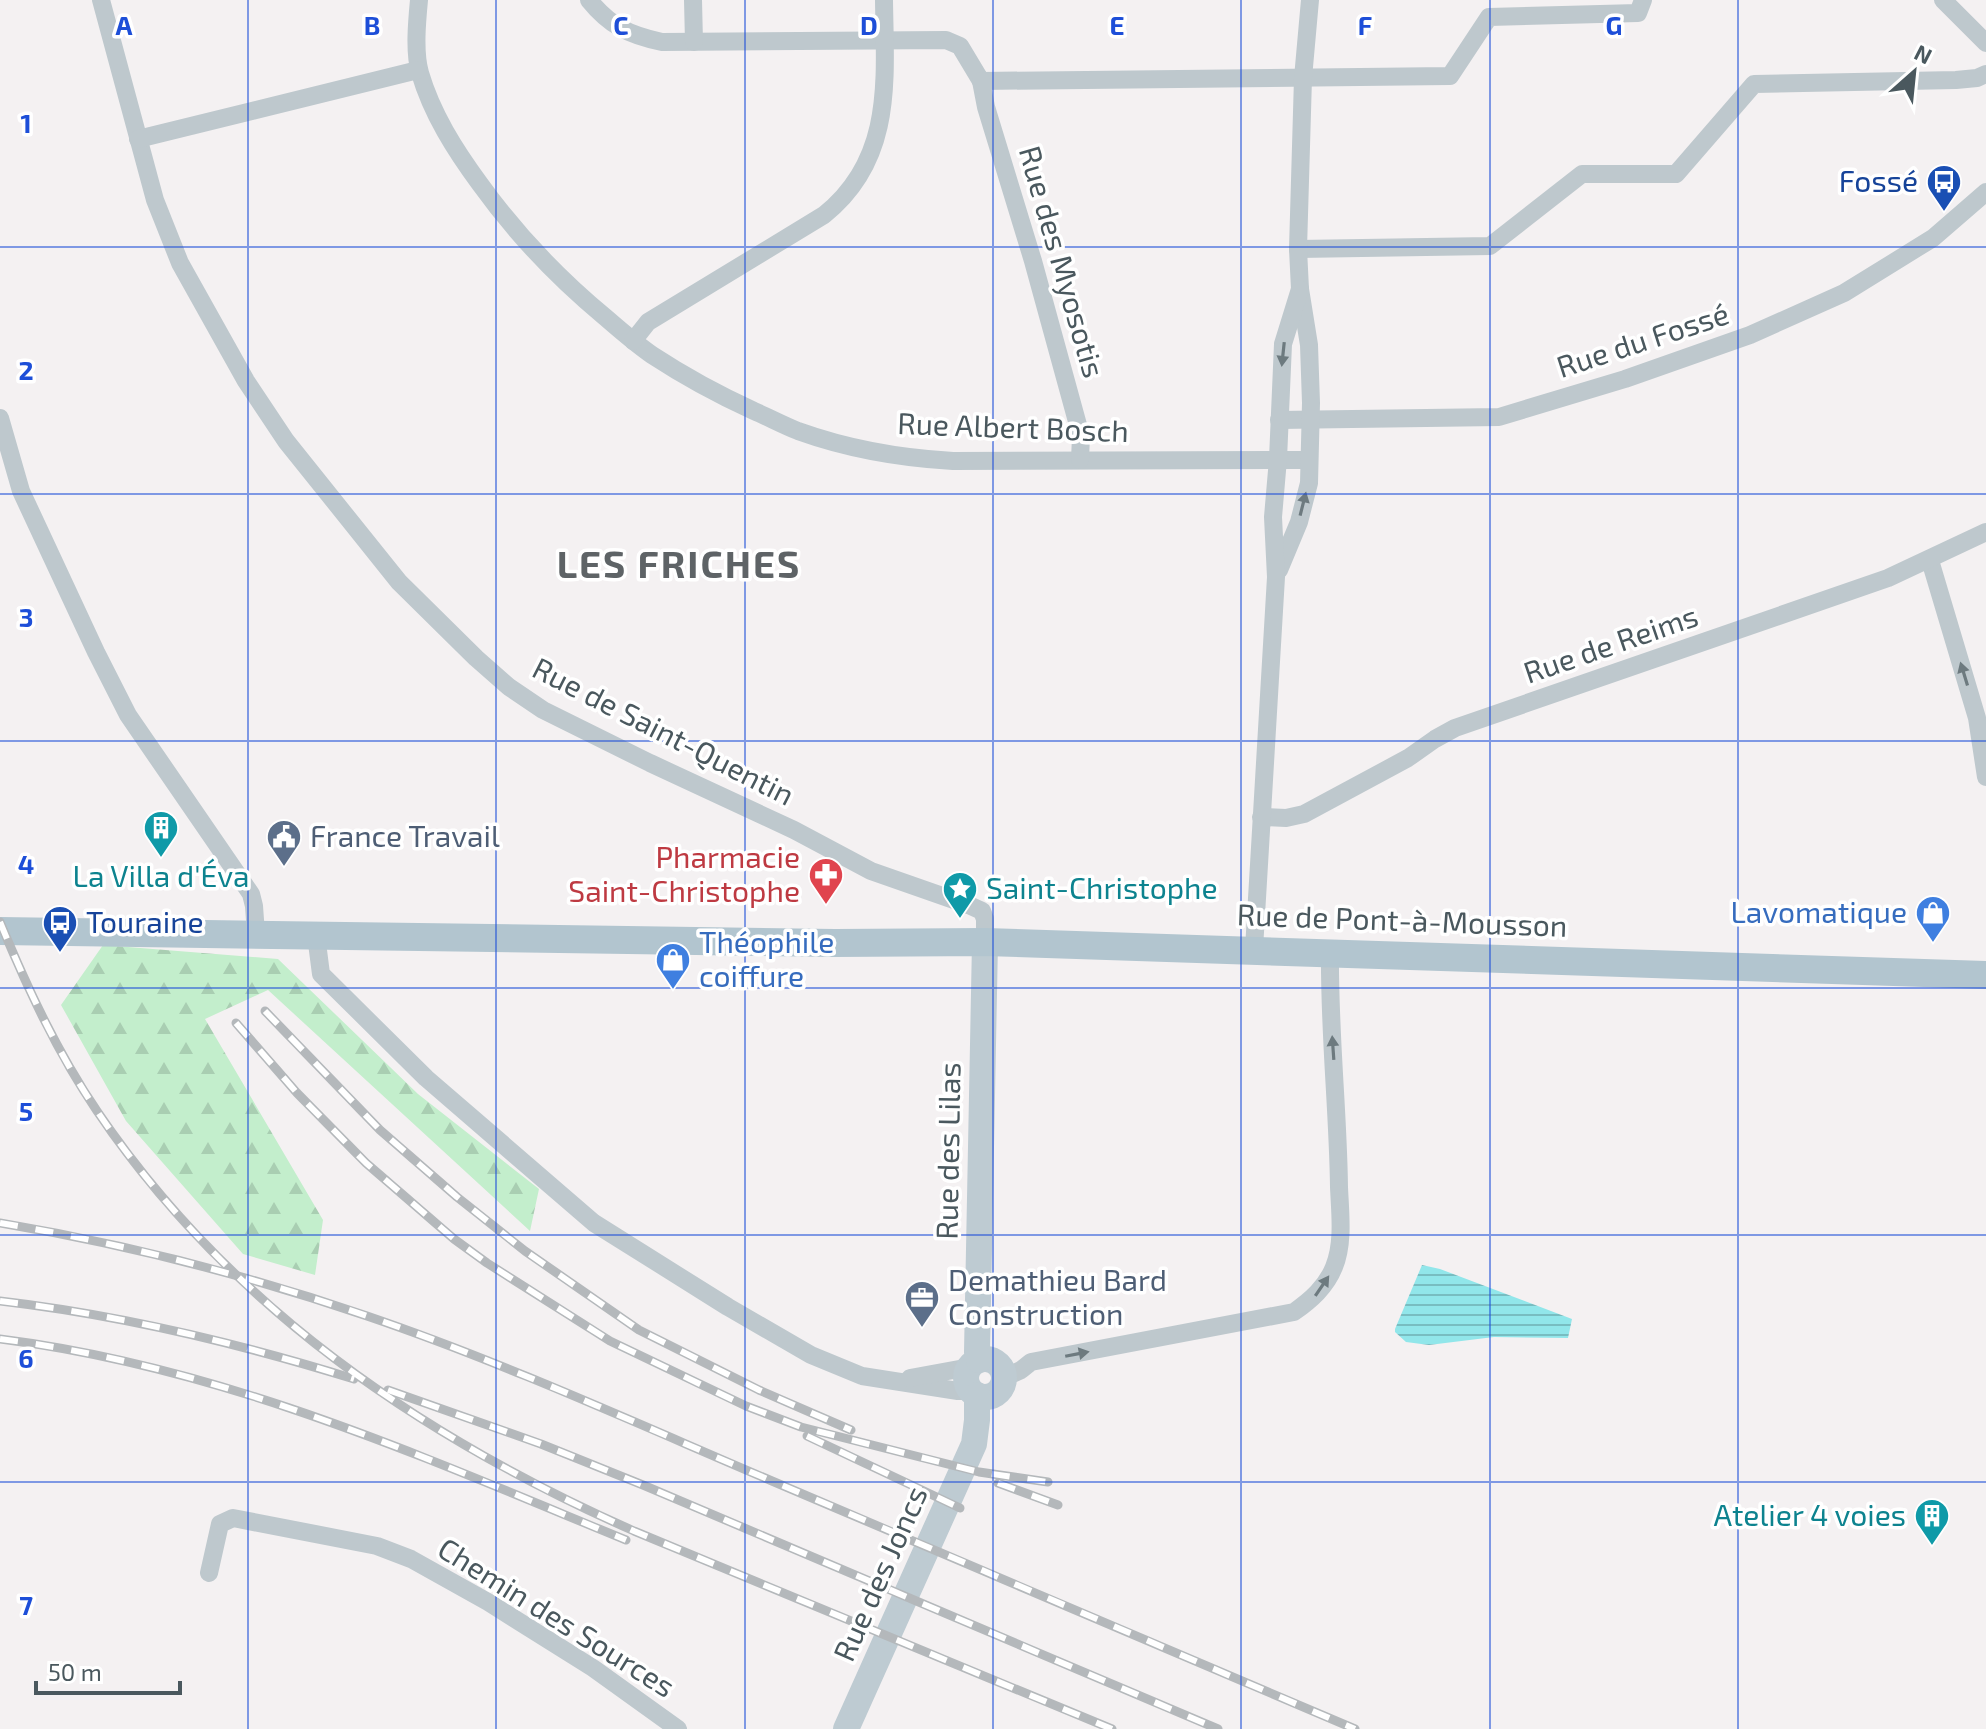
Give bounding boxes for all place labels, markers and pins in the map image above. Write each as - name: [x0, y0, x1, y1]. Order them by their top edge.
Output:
- place label: Fossé: [1839, 162, 1918, 198]
- bus stop icon: Fossé: [1925, 163, 1963, 213]
- building icon: La Villa d'Éva: [142, 809, 180, 859]
- place label: France Travail: [310, 817, 500, 853]
- public building icon: France Travail: [265, 818, 303, 868]
- place label: Pharmacie Saint-Christophe: [568, 838, 800, 908]
- pharmacy icon: Pharmacie Saint-Christophe: [807, 856, 845, 906]
- place label: La Villa d'Éva: [72, 857, 250, 893]
- place label: Saint-Christophe: [986, 869, 1218, 905]
- place icon: Saint-Christophe: [941, 870, 979, 920]
- place label: Lavomatique: [1730, 893, 1907, 929]
- shop icon: Lavomatique: [1914, 894, 1952, 944]
- place label: Touraine: [86, 903, 204, 939]
- bus stop icon: Touraine: [41, 904, 79, 954]
- place label: Théophile coiffure: [699, 923, 834, 993]
- shop icon: Théophile coiffure: [654, 941, 692, 991]
- place label: Demathieu Bard Construction: [948, 1261, 1167, 1331]
- office icon: Demathieu Bard Construction: [903, 1279, 941, 1329]
- place label: Atelier 4 voies: [1714, 1496, 1906, 1532]
- building icon: Atelier 4 voies: [1913, 1497, 1951, 1547]

